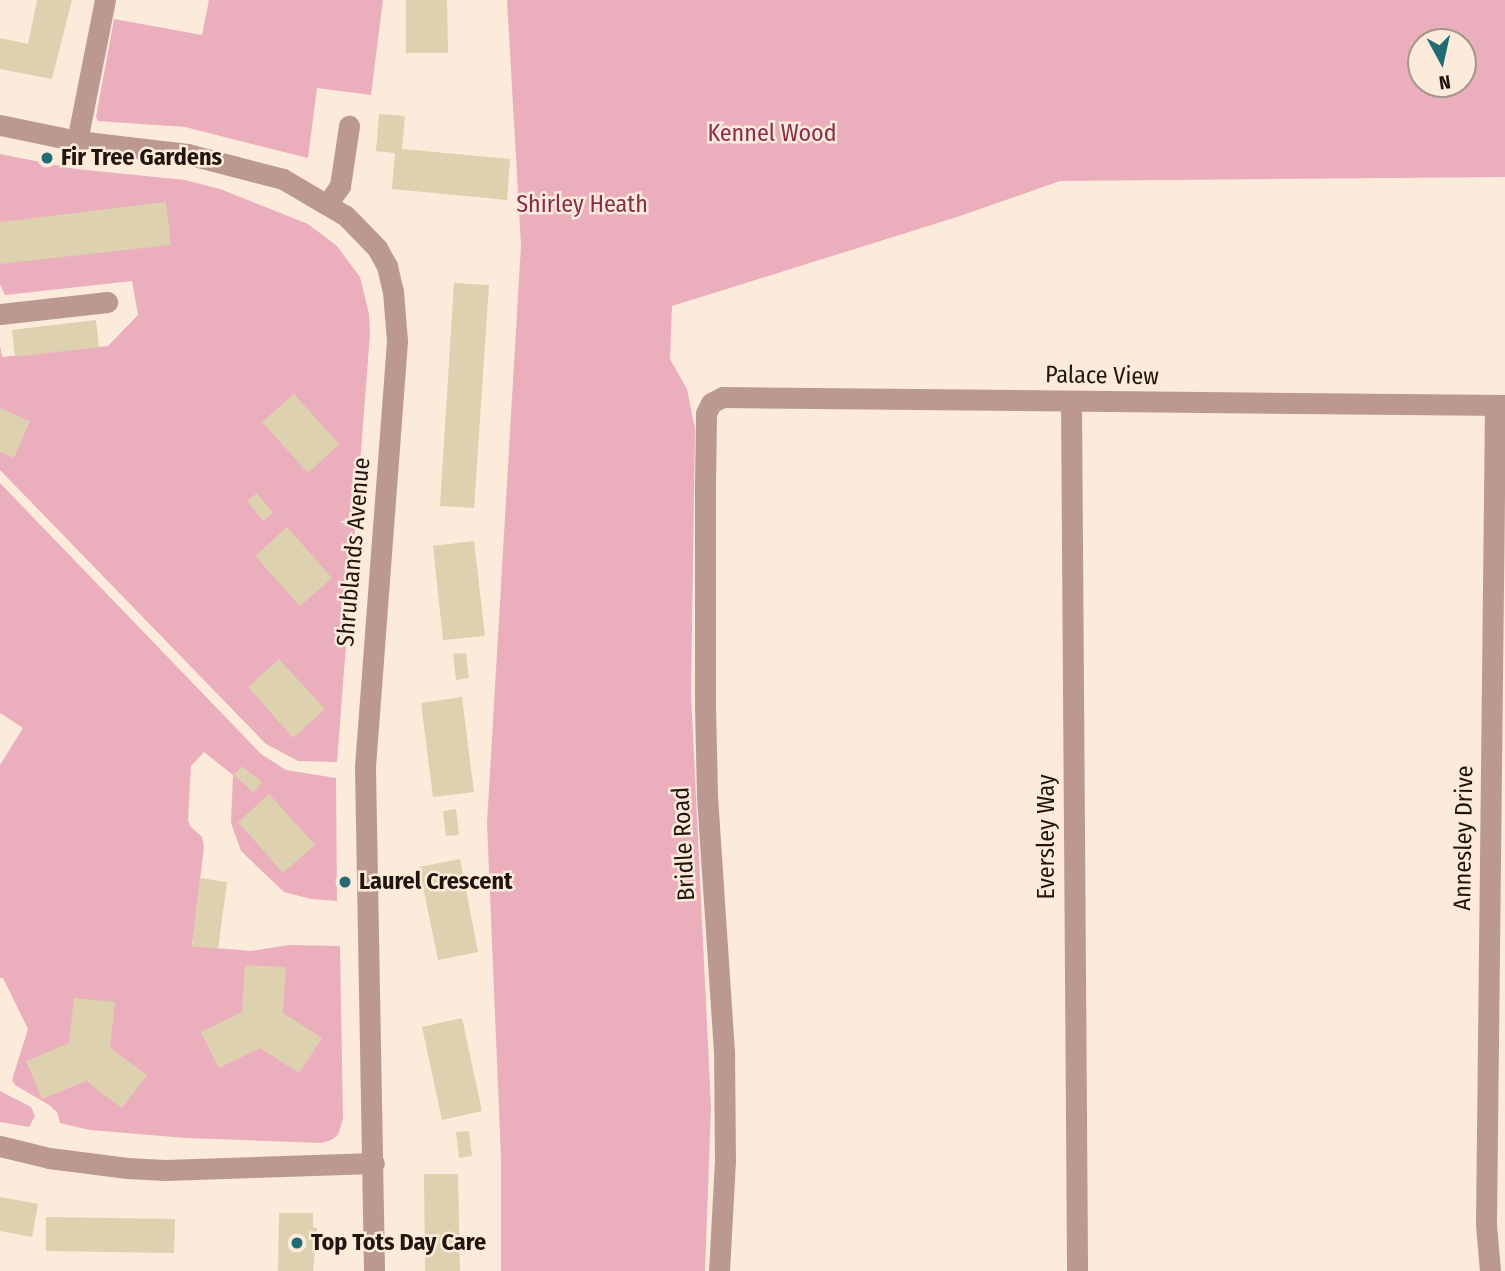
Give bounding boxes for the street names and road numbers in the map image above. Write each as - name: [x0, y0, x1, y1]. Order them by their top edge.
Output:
- street label: Palace View: [1045, 361, 1159, 391]
- street label: Shrublands Avenue: [331, 456, 377, 648]
- street label: Annesley Drive: [1448, 765, 1480, 911]
- street label: Eversley Way: [1033, 774, 1061, 900]
- street label: Bridle Road: [667, 786, 701, 902]

